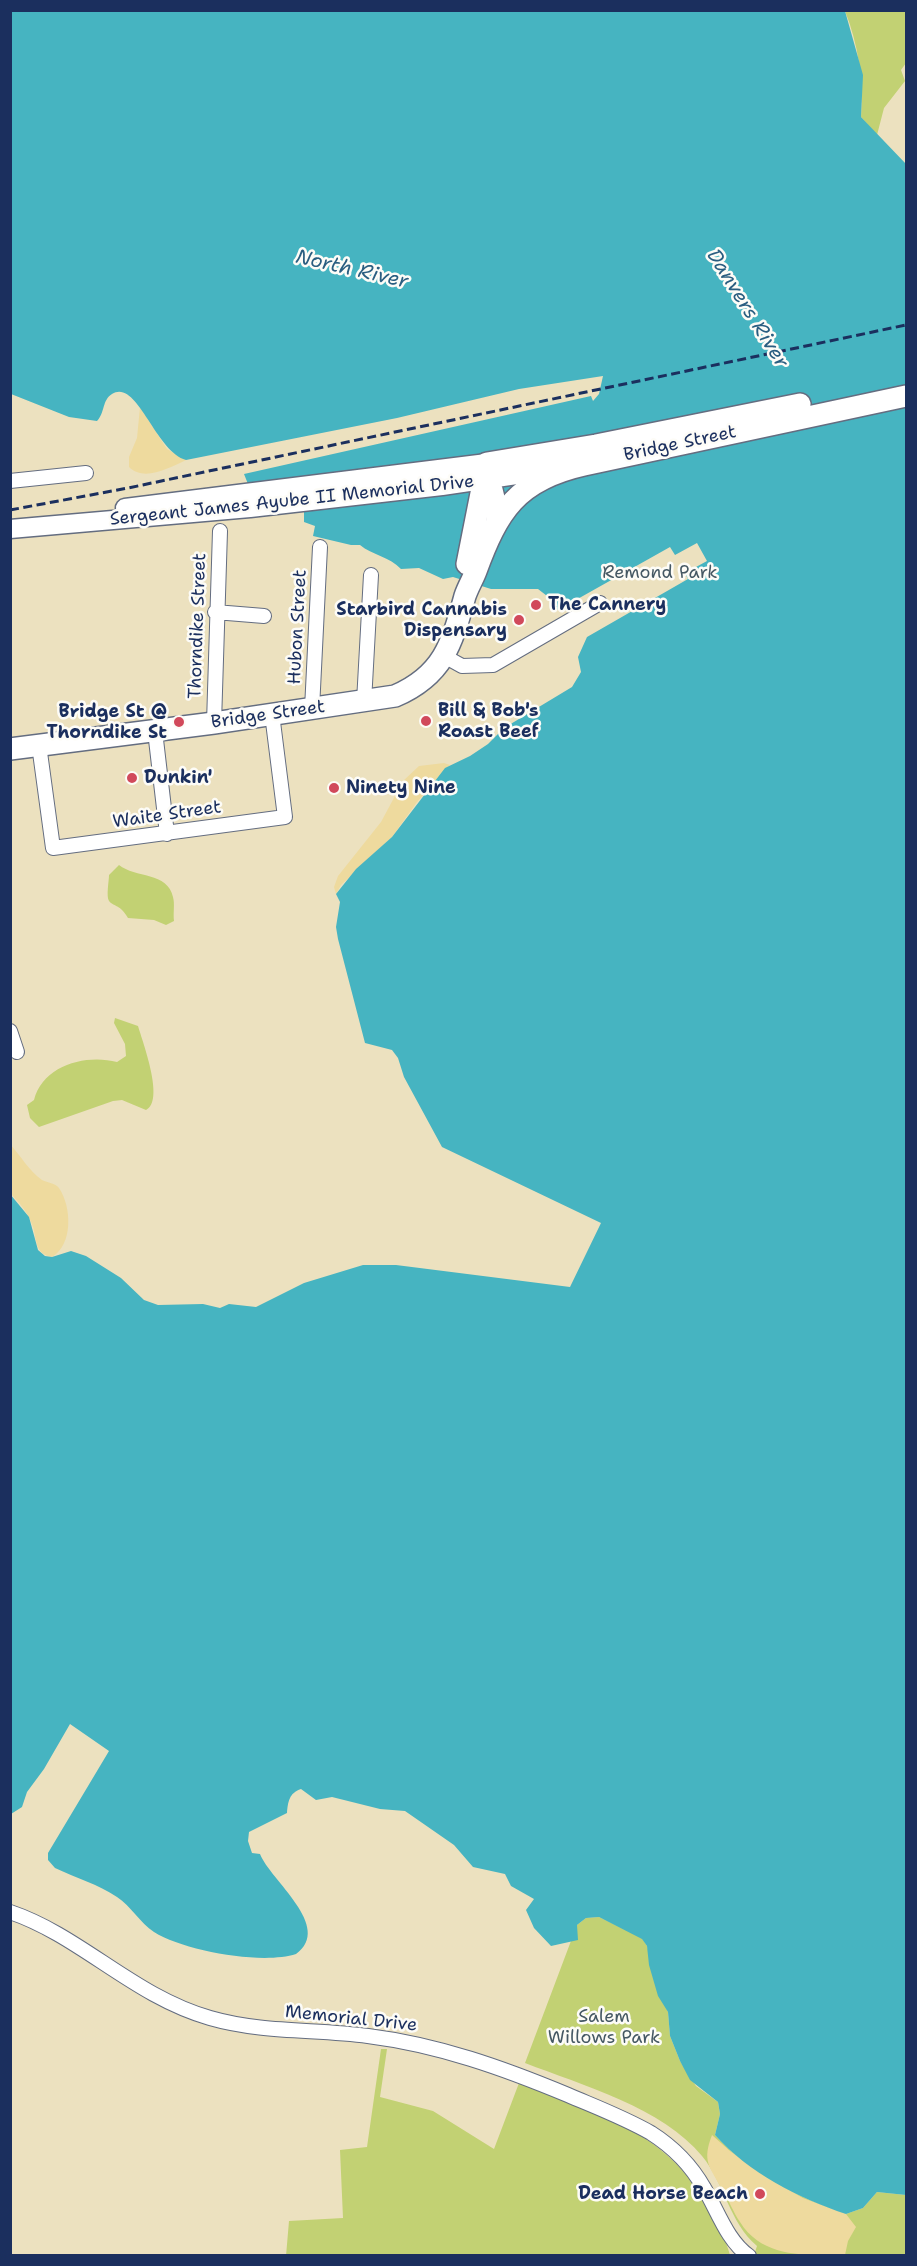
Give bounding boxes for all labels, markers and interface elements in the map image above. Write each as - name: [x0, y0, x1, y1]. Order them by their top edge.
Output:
- water label: North River: [293, 245, 411, 295]
- water label: Danvers River: [701, 245, 793, 373]
- street label: Bridge Street: [622, 422, 738, 466]
- street label: Sergeant James Ayube II Memorial Drive: [109, 471, 475, 531]
- street label: Thorndike Street: [185, 553, 211, 699]
- park label: Remond Park: [602, 562, 718, 584]
- street label: Hubon Street: [284, 569, 312, 685]
- place label: The Cannery: [548, 594, 666, 616]
- marker: The Cannery: [529, 598, 543, 612]
- place label: Starbird Cannabis Dispensary: [336, 599, 507, 642]
- marker: Starbird Cannabis Dispensary: [512, 613, 526, 627]
- street label: Bridge Street: [210, 696, 326, 734]
- place label: Bill & Bob's Roast Beef: [438, 700, 539, 742]
- place label: Bridge St @ Thorndike St: [46, 701, 167, 744]
- marker: Bill & Bob's Roast Beef: [419, 714, 433, 728]
- marker: Bridge St @ Thorndike St: [172, 715, 186, 729]
- place label: Dunkin': [144, 767, 213, 789]
- marker: Dunkin': [125, 771, 139, 785]
- place label: Ninety Nine: [346, 777, 456, 799]
- marker: Ninety Nine: [327, 781, 341, 795]
- street label: Waite Street: [111, 797, 223, 833]
- street label: Memorial Drive: [284, 2001, 418, 2037]
- park label: Salem Willows Park: [548, 2006, 660, 2048]
- place label: Dead Horse Beach: [578, 2183, 748, 2205]
- marker: Dead Horse Beach: [753, 2187, 767, 2201]

